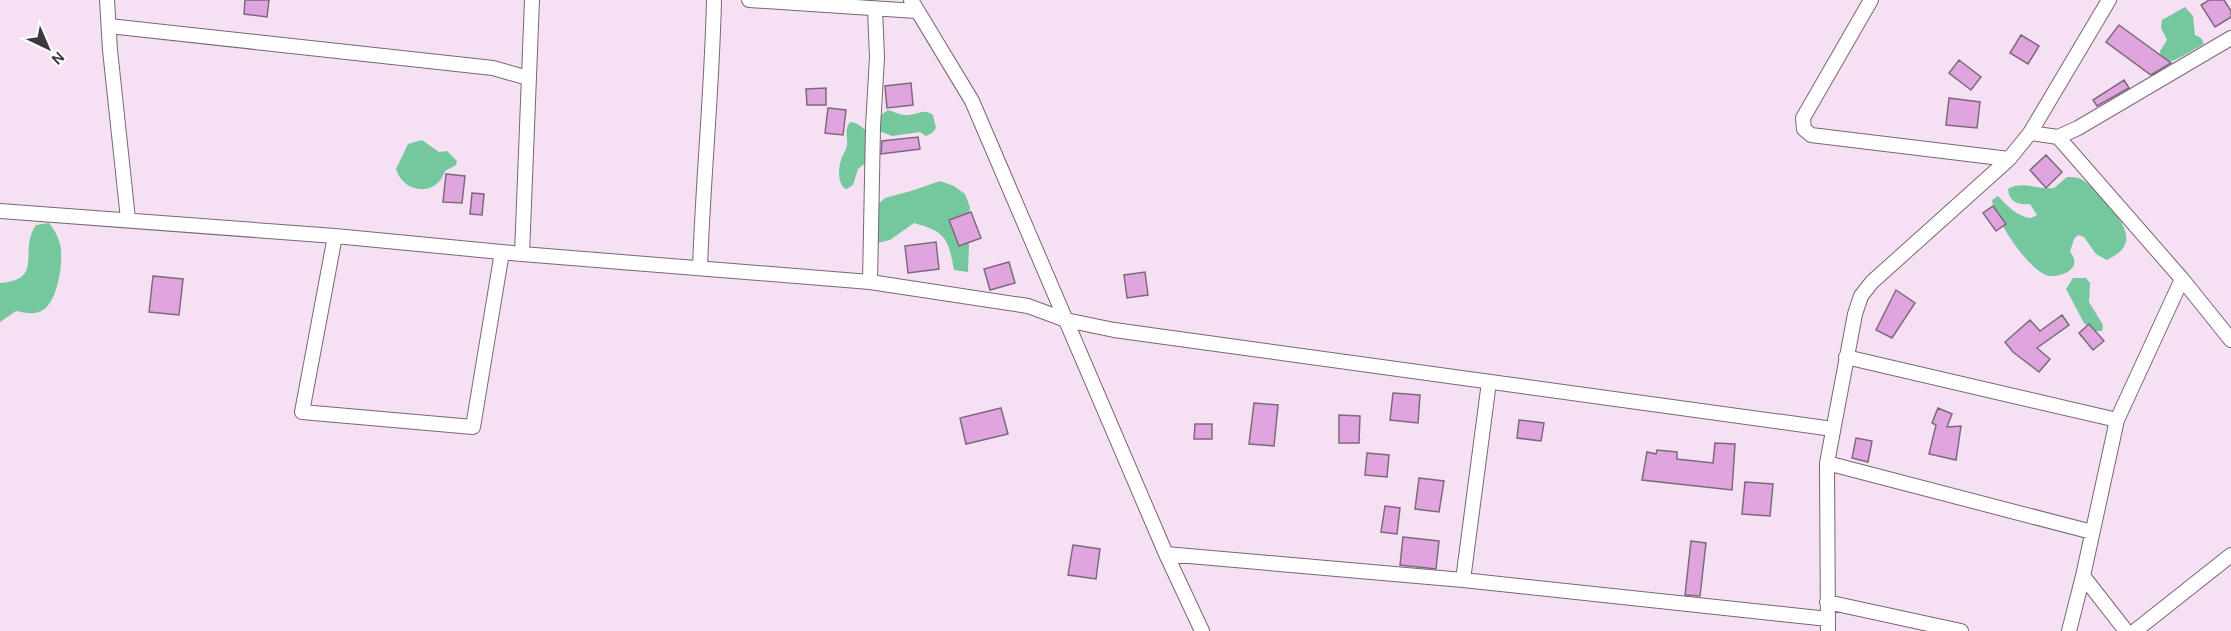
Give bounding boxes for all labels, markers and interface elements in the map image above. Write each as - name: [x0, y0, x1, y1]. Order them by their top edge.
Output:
- north arrow: [18, 18, 78, 78]
- text: N: [47, 48, 69, 69]

